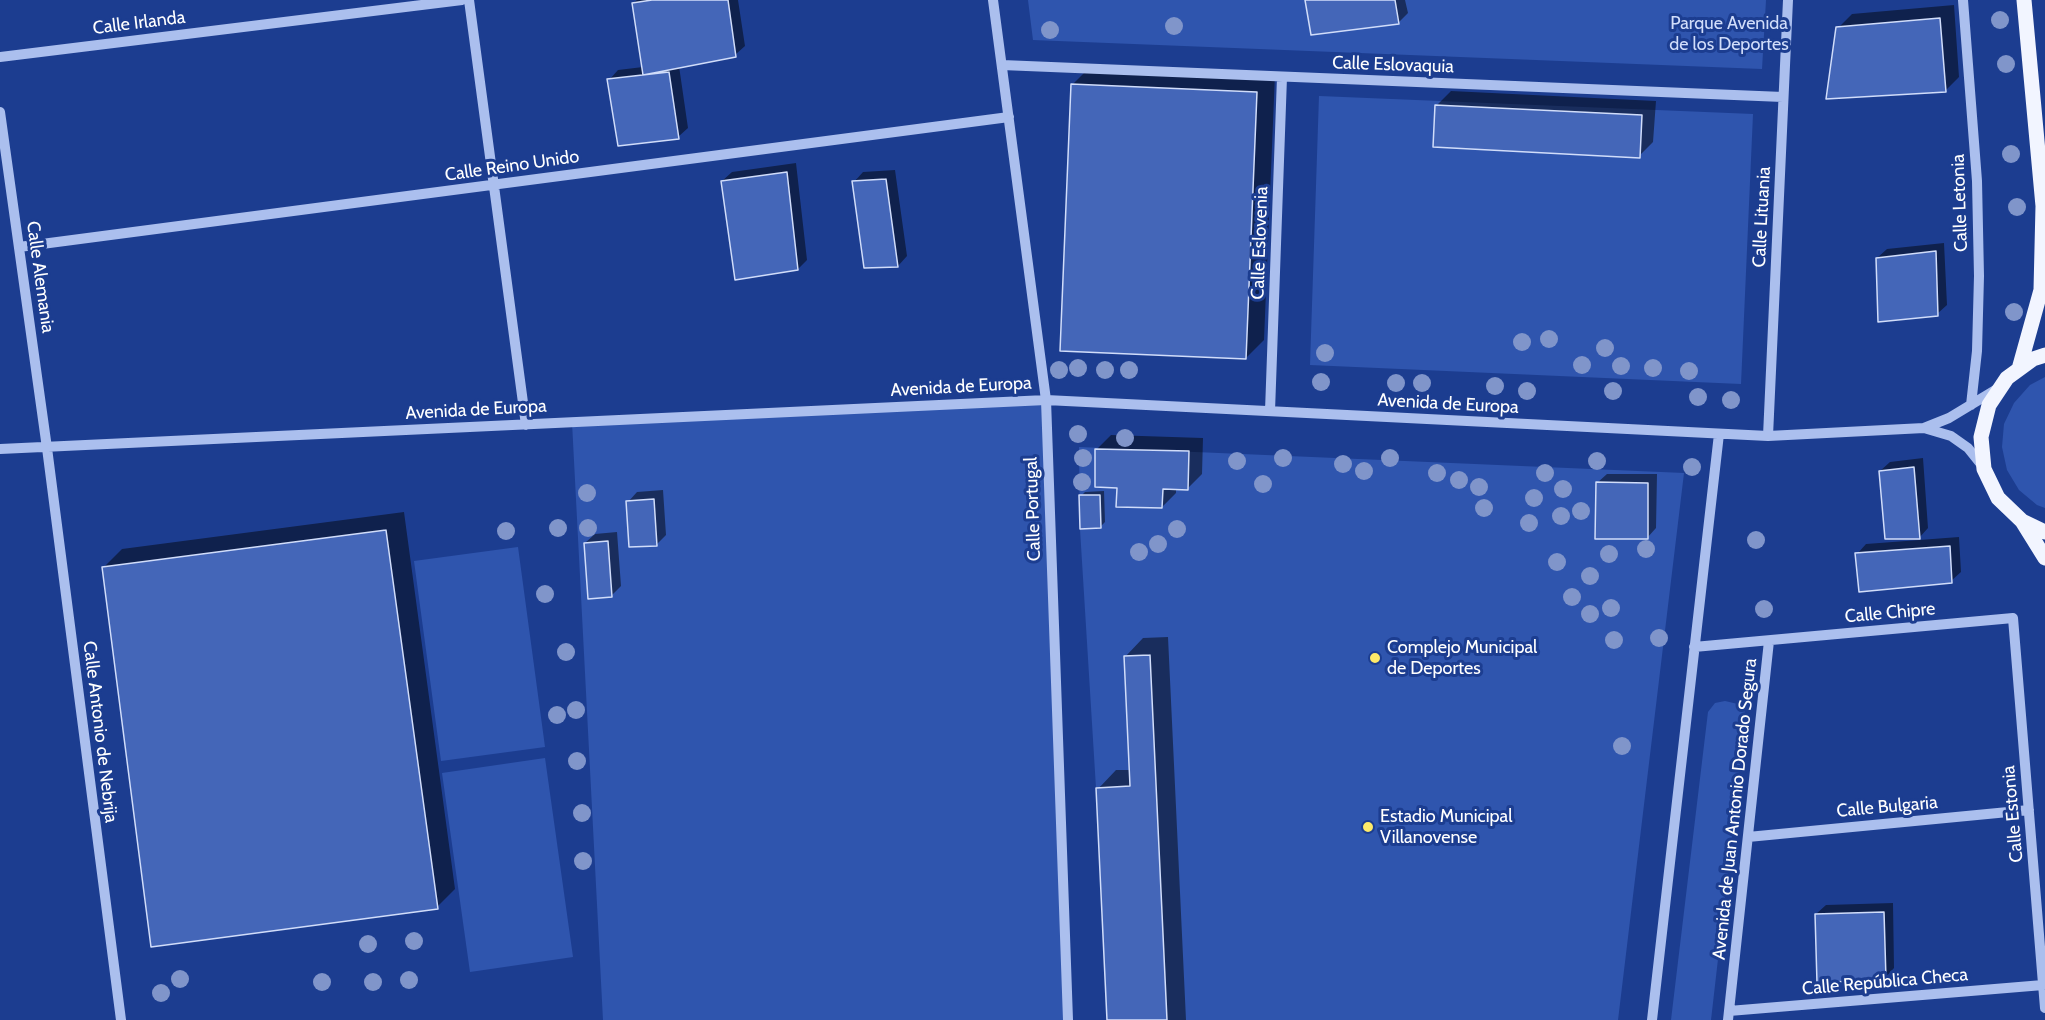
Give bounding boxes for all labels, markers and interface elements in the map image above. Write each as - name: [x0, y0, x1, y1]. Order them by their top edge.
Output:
- street label: Calle Irlanda: [91, 7, 187, 39]
- park label: Parque Avenida de los Deportes: [1669, 13, 1789, 56]
- street label: Calle Eslovaquia: [1332, 52, 1454, 78]
- street label: Calle Reino Unido: [443, 146, 581, 186]
- street label: Calle Letonia: [1947, 154, 1973, 252]
- street label: Calle Lituania: [1749, 166, 1775, 268]
- street label: Calle Eslovenia: [1247, 186, 1273, 300]
- street label: Calle Alemania: [21, 220, 59, 334]
- street label: Avenida de Europa: [890, 373, 1032, 401]
- street label: Avenida de Europa: [1377, 390, 1519, 418]
- street label: Avenida de Europa: [405, 396, 547, 424]
- street label: Calle Portugal: [1020, 456, 1046, 562]
- street label: Calle Chipre: [1844, 598, 1936, 628]
- place label: Complejo Municipal de Deportes: [1387, 637, 1537, 680]
- street label: Calle Antonio de Nebrija: [78, 640, 122, 824]
- marker: Complejo Municipal de Deportes: [1368, 651, 1382, 665]
- street label: Avenida de Juan Antonio Dorado Segura: [1708, 657, 1762, 961]
- street label: Calle Estonia: [1998, 765, 2028, 863]
- street label: Calle Bulgaria: [1836, 792, 1938, 822]
- place label: Estadio Municipal Villanovense: [1380, 806, 1512, 848]
- marker: Estadio Municipal Villanovense: [1361, 820, 1375, 834]
- street label: Calle República Checa: [1801, 964, 1969, 1000]

